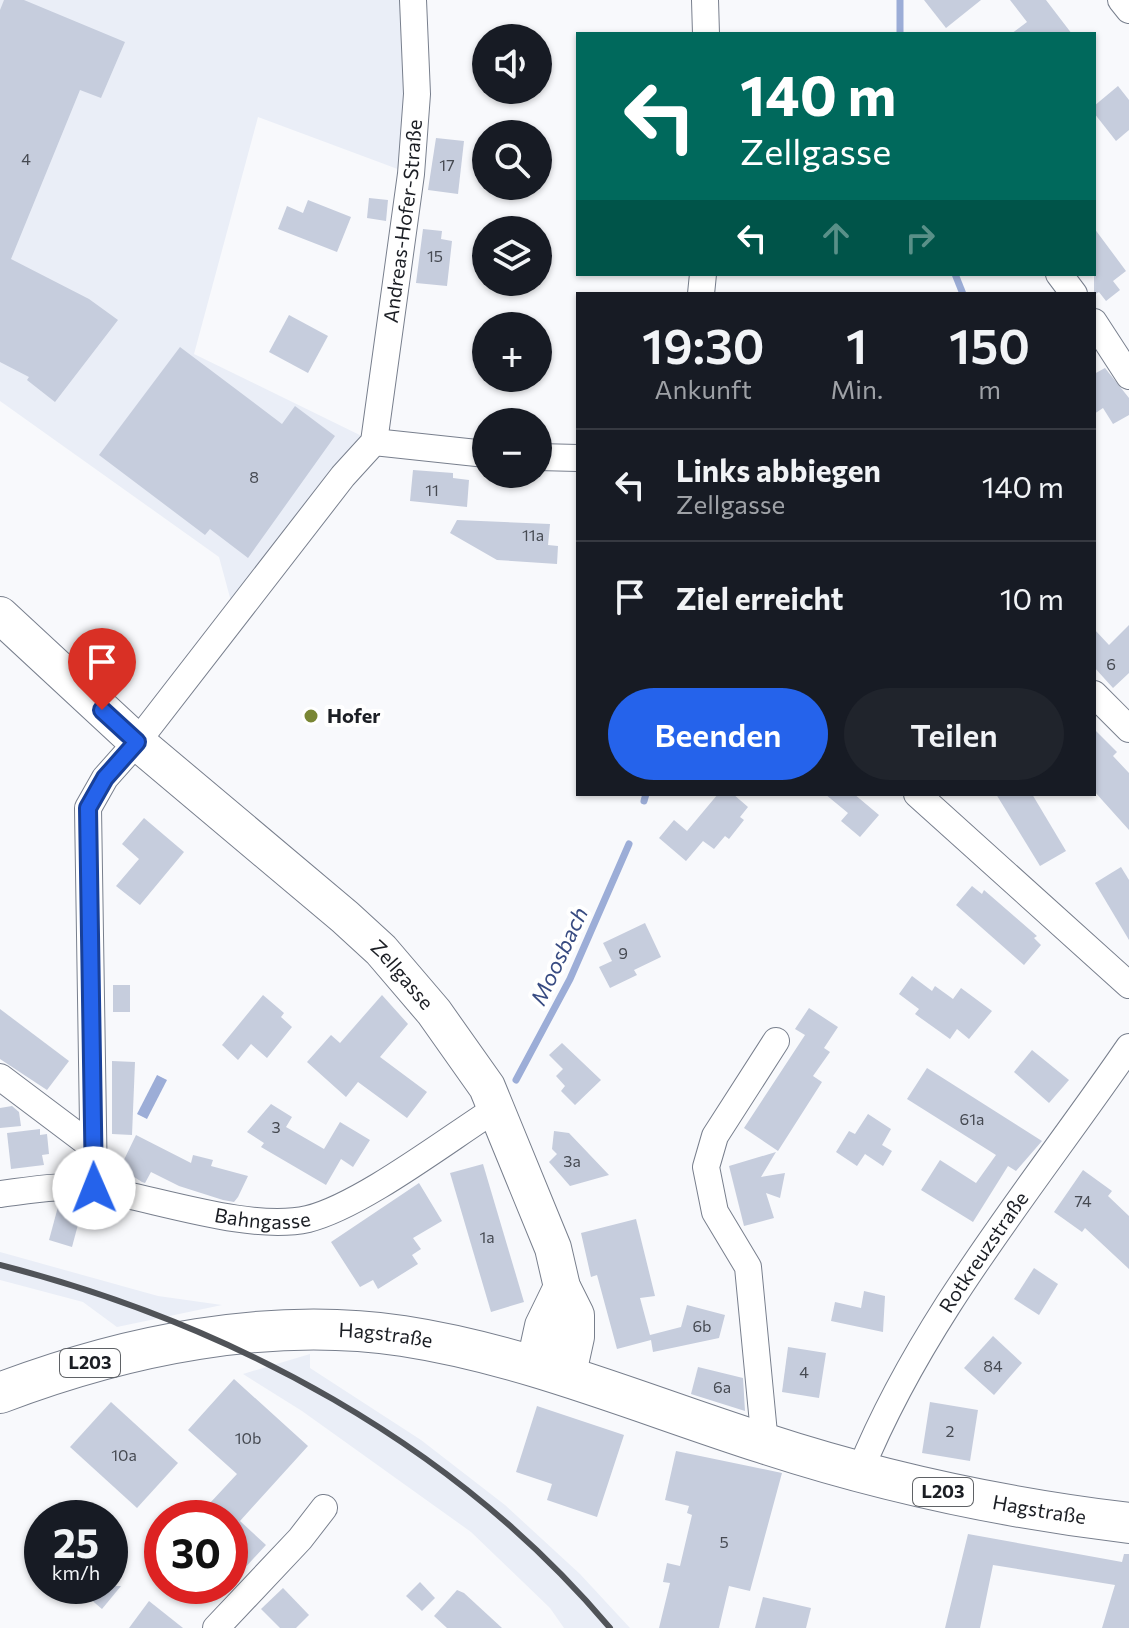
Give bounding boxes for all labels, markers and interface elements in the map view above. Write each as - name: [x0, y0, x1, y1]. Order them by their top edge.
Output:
- map controls: [472, 24, 552, 488]
- button: sound: [472, 24, 552, 104]
- text: 140 m: [740, 59, 896, 128]
- icon: left: [608, 64, 712, 168]
- street label: Andreas-Hofer-Straße: [378, 118, 426, 324]
- button: search: [472, 120, 552, 200]
- text: Zellgasse: [740, 128, 891, 172]
- house number: 4: [21, 149, 31, 168]
- house number: 17: [439, 155, 455, 174]
- button: layers: [472, 216, 552, 296]
- icon: left: [730, 216, 774, 260]
- icon: ahead: [814, 216, 858, 260]
- icon: right: [898, 216, 942, 260]
- house number: 15: [427, 246, 443, 265]
- button: +: [472, 312, 552, 392]
- text: 19:30: [642, 315, 764, 374]
- text: 1: [846, 315, 867, 374]
- text: 150: [949, 315, 1030, 374]
- text: Ankunft: [655, 373, 752, 404]
- text: Min.: [830, 373, 883, 404]
- text: m: [978, 373, 1001, 404]
- button: −: [472, 408, 552, 488]
- text: Links abbiegen: [676, 451, 881, 488]
- icon: left: [608, 463, 652, 507]
- house number: 8: [249, 467, 259, 486]
- text: 140 m: [982, 467, 1064, 504]
- house number: 11: [425, 480, 439, 499]
- text: Zellgasse: [676, 488, 785, 519]
- house number: 11a: [522, 525, 544, 544]
- icon: arrive: [608, 575, 652, 619]
- text: Ziel erreicht: [676, 579, 844, 616]
- text: 10 m: [1000, 579, 1064, 616]
- pin: [68, 628, 136, 710]
- icon: arrive: [80, 640, 124, 684]
- house number: 6: [1106, 654, 1116, 673]
- button: Beenden: [608, 688, 828, 780]
- button: Teilen: [844, 688, 1064, 780]
- place label: Hofer: [327, 703, 381, 727]
- marker: Hofer: [302, 707, 320, 725]
- water label: Moosbach: [524, 902, 593, 1009]
- street label: Zellgasse: [367, 934, 439, 1014]
- house number: 9: [618, 943, 628, 962]
- house number: 61a: [960, 1109, 984, 1128]
- house number: 3: [271, 1117, 281, 1136]
- position arrow: [52, 1146, 136, 1230]
- house number: 3a: [563, 1151, 581, 1170]
- street label: Rotkreuzstraße: [933, 1186, 1033, 1317]
- house number: 74: [1074, 1191, 1092, 1210]
- street label: Bahngasse: [213, 1202, 312, 1233]
- house number: 1a: [479, 1227, 495, 1246]
- house number: 6b: [692, 1316, 712, 1335]
- street label: Hagstraße: [338, 1317, 435, 1352]
- road number: L203: [60, 1349, 120, 1377]
- house number: 84: [983, 1356, 1003, 1375]
- house number: 4: [799, 1362, 809, 1381]
- house number: 6a: [713, 1377, 731, 1396]
- house number: 2: [946, 1421, 955, 1440]
- house number: 10b: [235, 1428, 261, 1447]
- house number: 10a: [111, 1445, 137, 1464]
- road number: L203: [913, 1478, 973, 1506]
- street label: Hagstraße: [991, 1489, 1088, 1528]
- speed limit sign: 30: [144, 1500, 248, 1604]
- text: 25: [53, 1517, 99, 1566]
- house number: 5: [719, 1532, 729, 1551]
- text: km/h: [52, 1560, 100, 1584]

